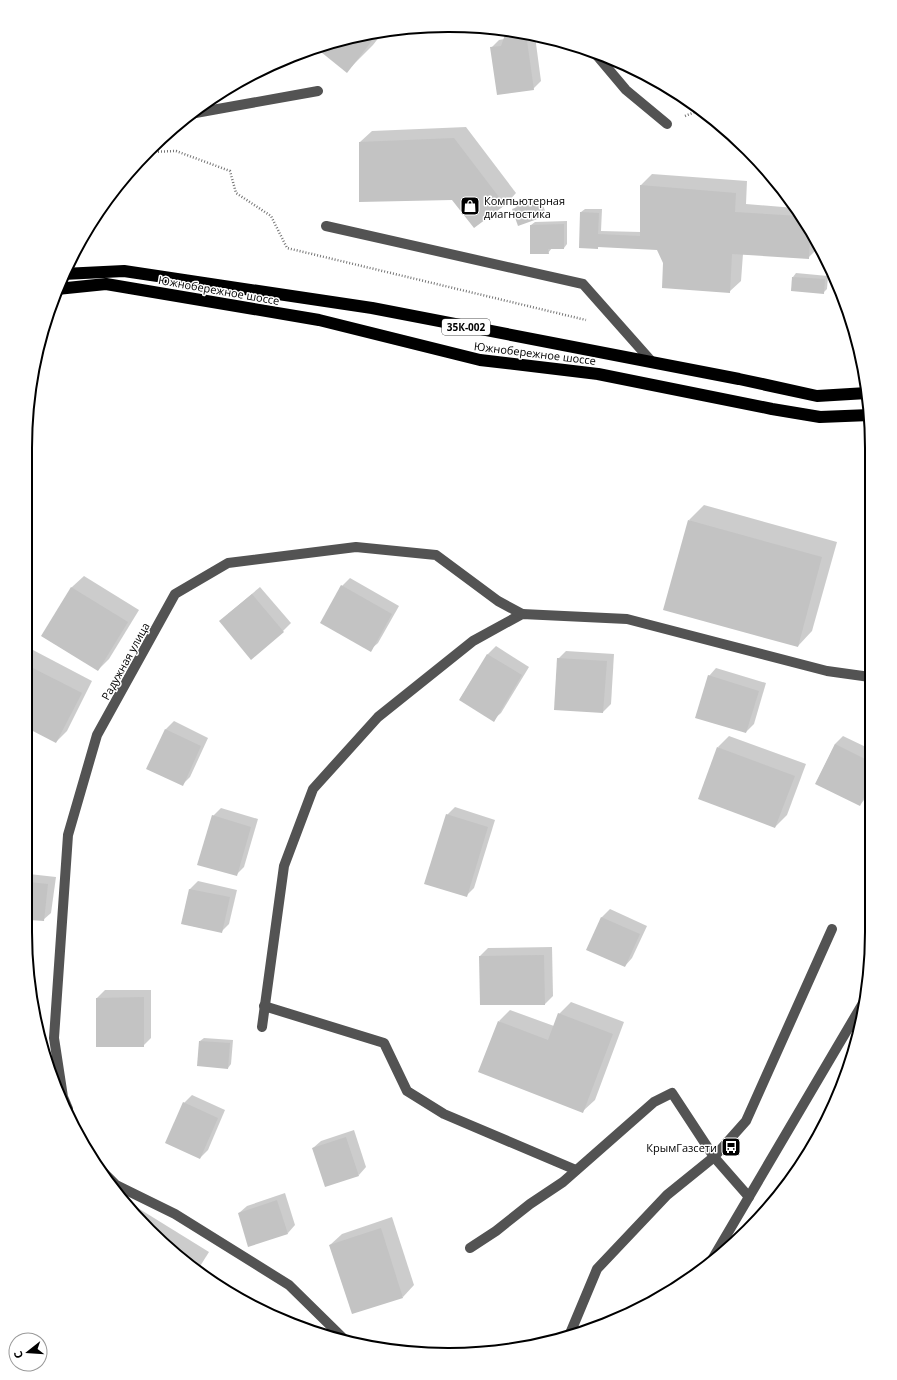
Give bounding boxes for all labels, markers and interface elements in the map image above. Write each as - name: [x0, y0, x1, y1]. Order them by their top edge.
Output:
- place label: Компьютерная диагностика: [484, 193, 565, 221]
- shop icon: Компьютерная диагностика: [459, 195, 481, 217]
- street label: Южнобережное шоссе: [157, 272, 281, 308]
- road number: 35К-002: [442, 319, 490, 335]
- street label: Южнобережное шоссе: [473, 338, 597, 368]
- street label: Радужная улица: [97, 620, 153, 702]
- bus stop icon: КрымГазсети: [720, 1136, 742, 1158]
- place label: КрымГазсети: [646, 1140, 717, 1155]
- north arrow: [8, 1332, 48, 1372]
- text: С: [10, 1350, 26, 1361]

